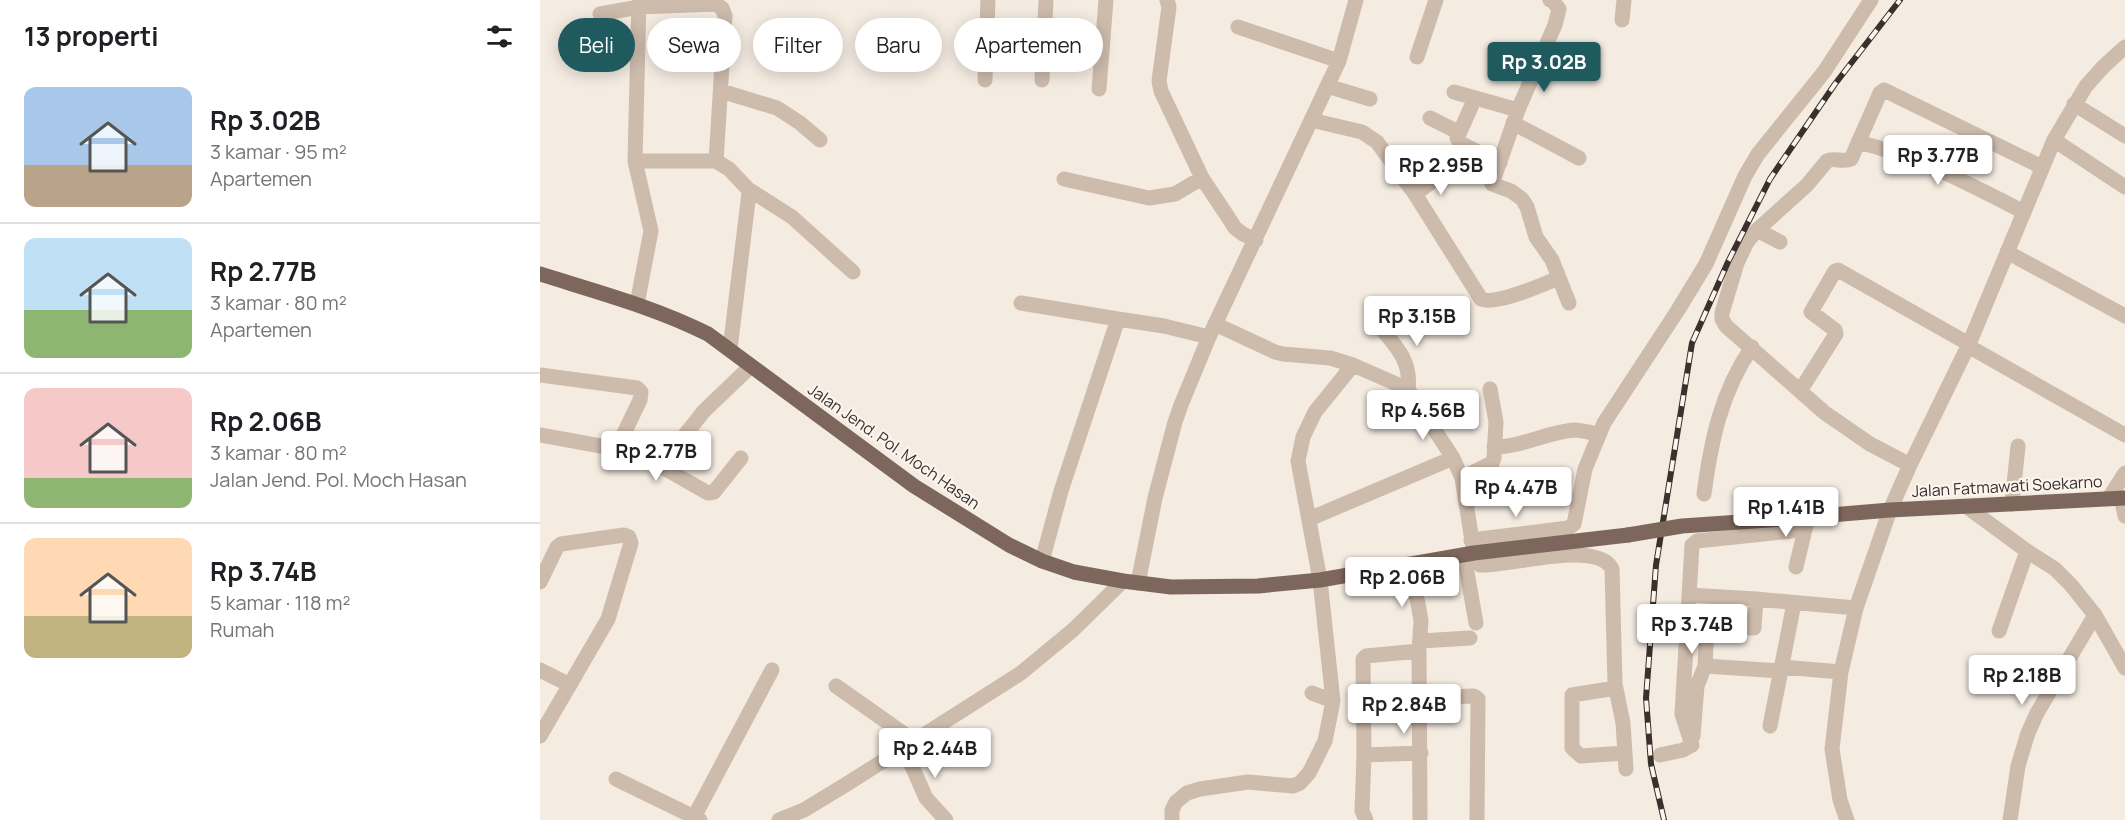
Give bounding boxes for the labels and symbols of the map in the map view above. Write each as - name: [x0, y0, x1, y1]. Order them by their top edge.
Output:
- pin: Rp 3.02B: [1482, 42, 1606, 93]
- pin: Rp 3.77B: [1876, 135, 2000, 186]
- pin: Rp 2.95B: [1379, 145, 1503, 196]
- pin: Rp 3.15B: [1355, 296, 1479, 347]
- street label: Jalan Jend. Pol. Moch Hasan: [804, 378, 984, 514]
- pin: Rp 4.56B: [1361, 390, 1485, 441]
- pin: Rp 2.77B: [594, 431, 718, 482]
- pin: Rp 4.47B: [1454, 467, 1578, 518]
- street label: Jalan Fatmawati Soekarno: [1911, 470, 2103, 502]
- pin: Rp 1.41B: [1724, 487, 1848, 538]
- pin: Rp 2.06B: [1340, 557, 1464, 608]
- pin: Rp 3.74B: [1630, 604, 1754, 655]
- pin: Rp 2.18B: [1960, 655, 2084, 706]
- pin: Rp 2.84B: [1342, 684, 1466, 735]
- pin: Rp 2.44B: [873, 728, 997, 779]

